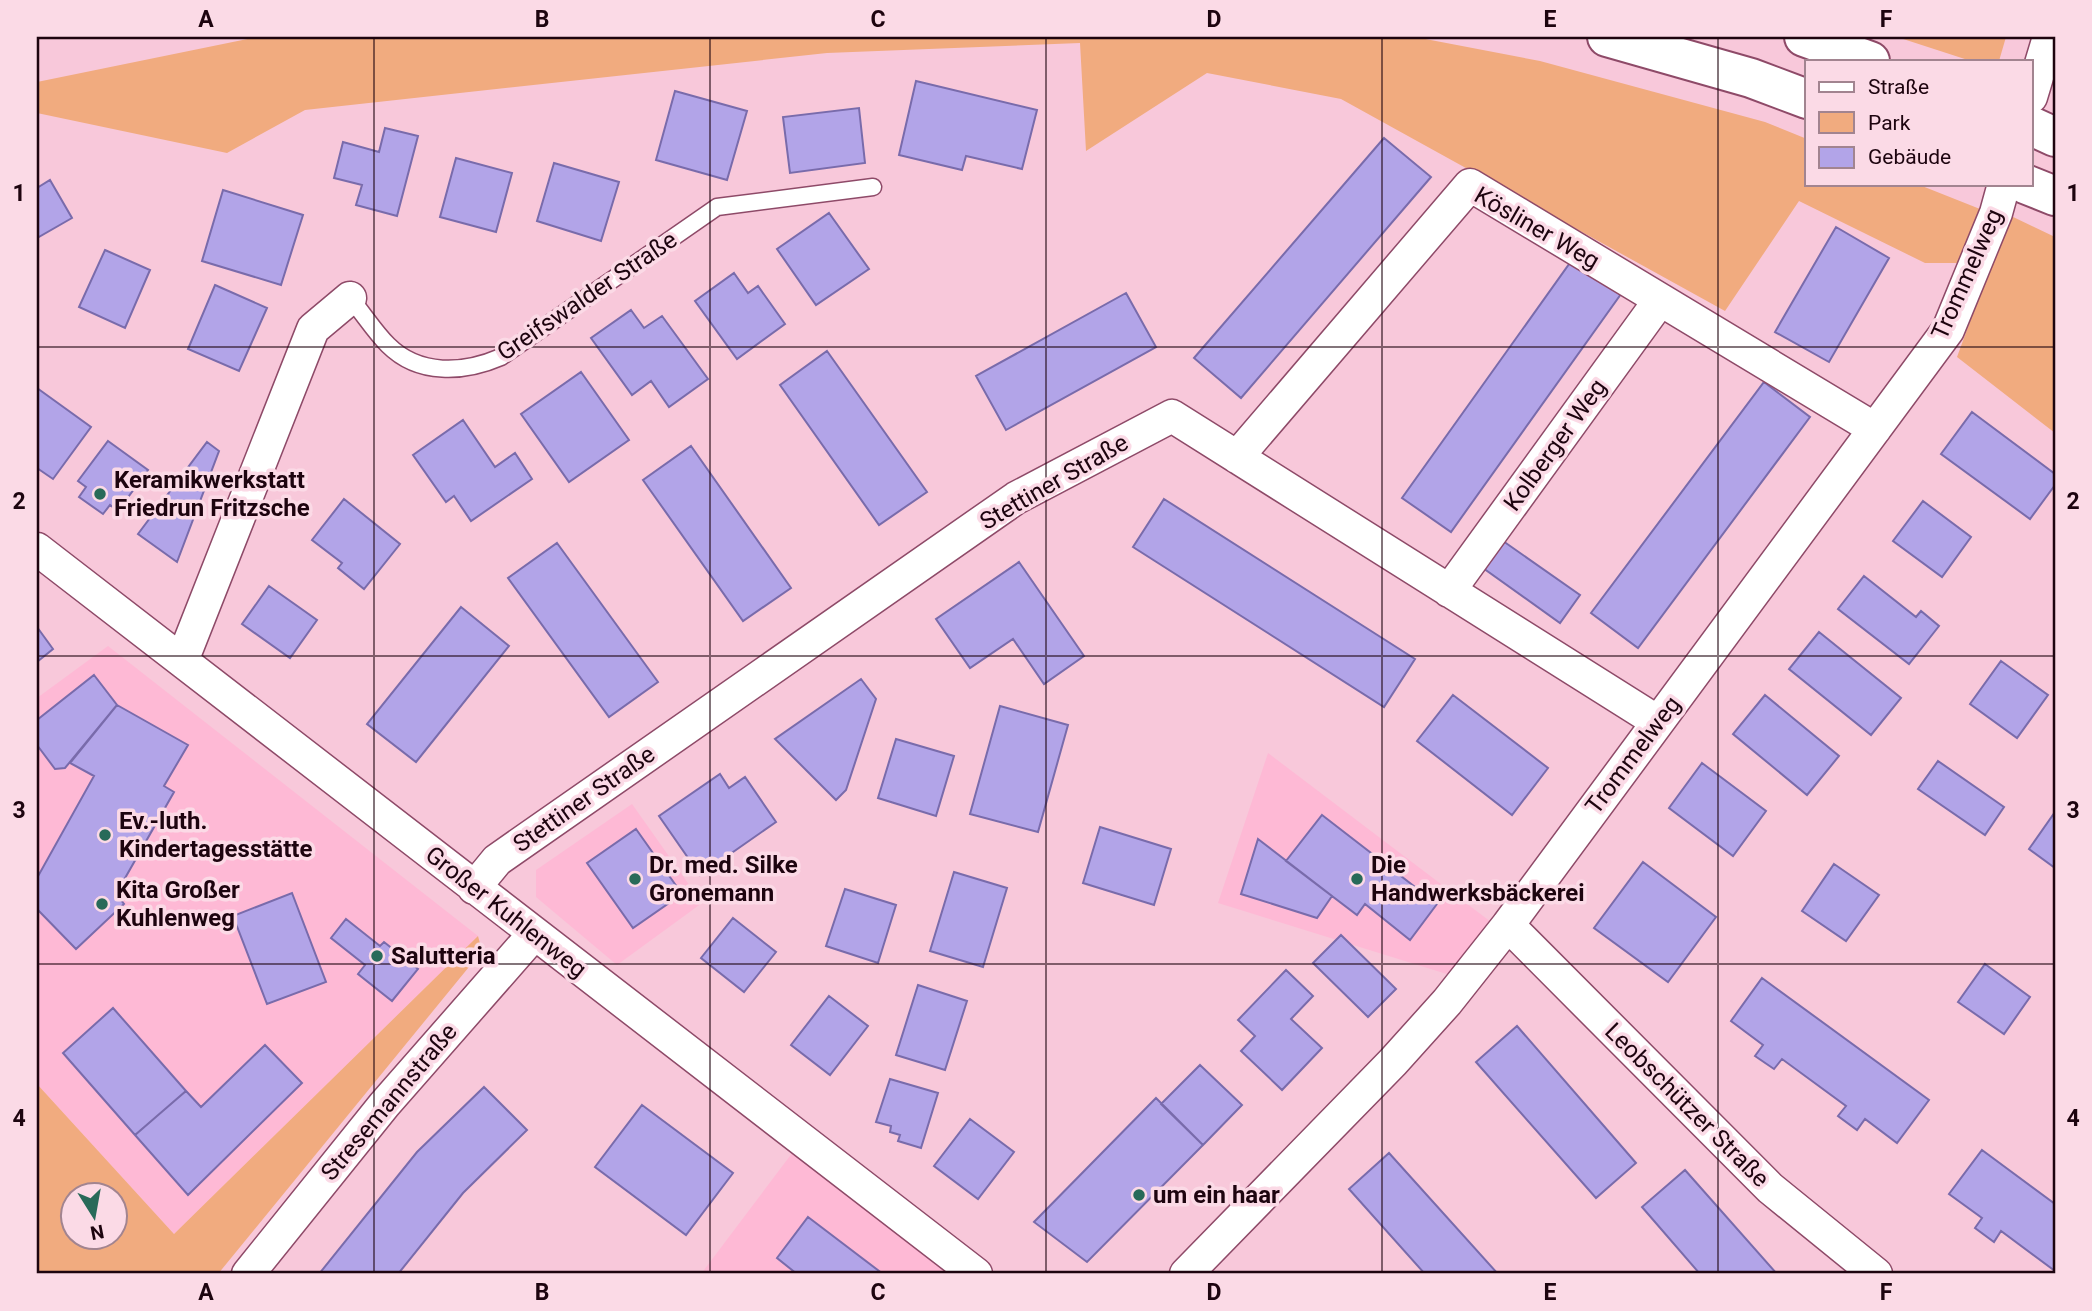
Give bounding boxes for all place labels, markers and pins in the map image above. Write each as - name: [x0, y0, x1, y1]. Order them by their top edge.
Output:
- place label: Keramikwerkstatt Friedrun Fritzsche: [114, 466, 310, 522]
- marker: Keramikwerkstatt Friedrun Fritzsche: [92, 486, 108, 502]
- place label: Ev.-luth. Kindertagesstätte: [119, 807, 312, 863]
- marker: Ev.-luth. Kindertagesstätte: [97, 827, 113, 843]
- place label: Dr. med. Silke Gronemann: [649, 851, 798, 907]
- place label: Die Handwerksbäckerei: [1371, 851, 1585, 907]
- marker: Dr. med. Silke Gronemann: [627, 871, 643, 887]
- marker: Die Handwerksbäckerei: [1349, 871, 1365, 887]
- place label: Kita Großer Kuhlenweg: [116, 876, 240, 932]
- marker: Kita Großer Kuhlenweg: [94, 896, 110, 912]
- place label: Salutteria: [391, 942, 496, 970]
- marker: Salutteria: [369, 948, 385, 964]
- place label: um ein haar: [1153, 1181, 1280, 1209]
- marker: um ein haar: [1131, 1187, 1147, 1203]

